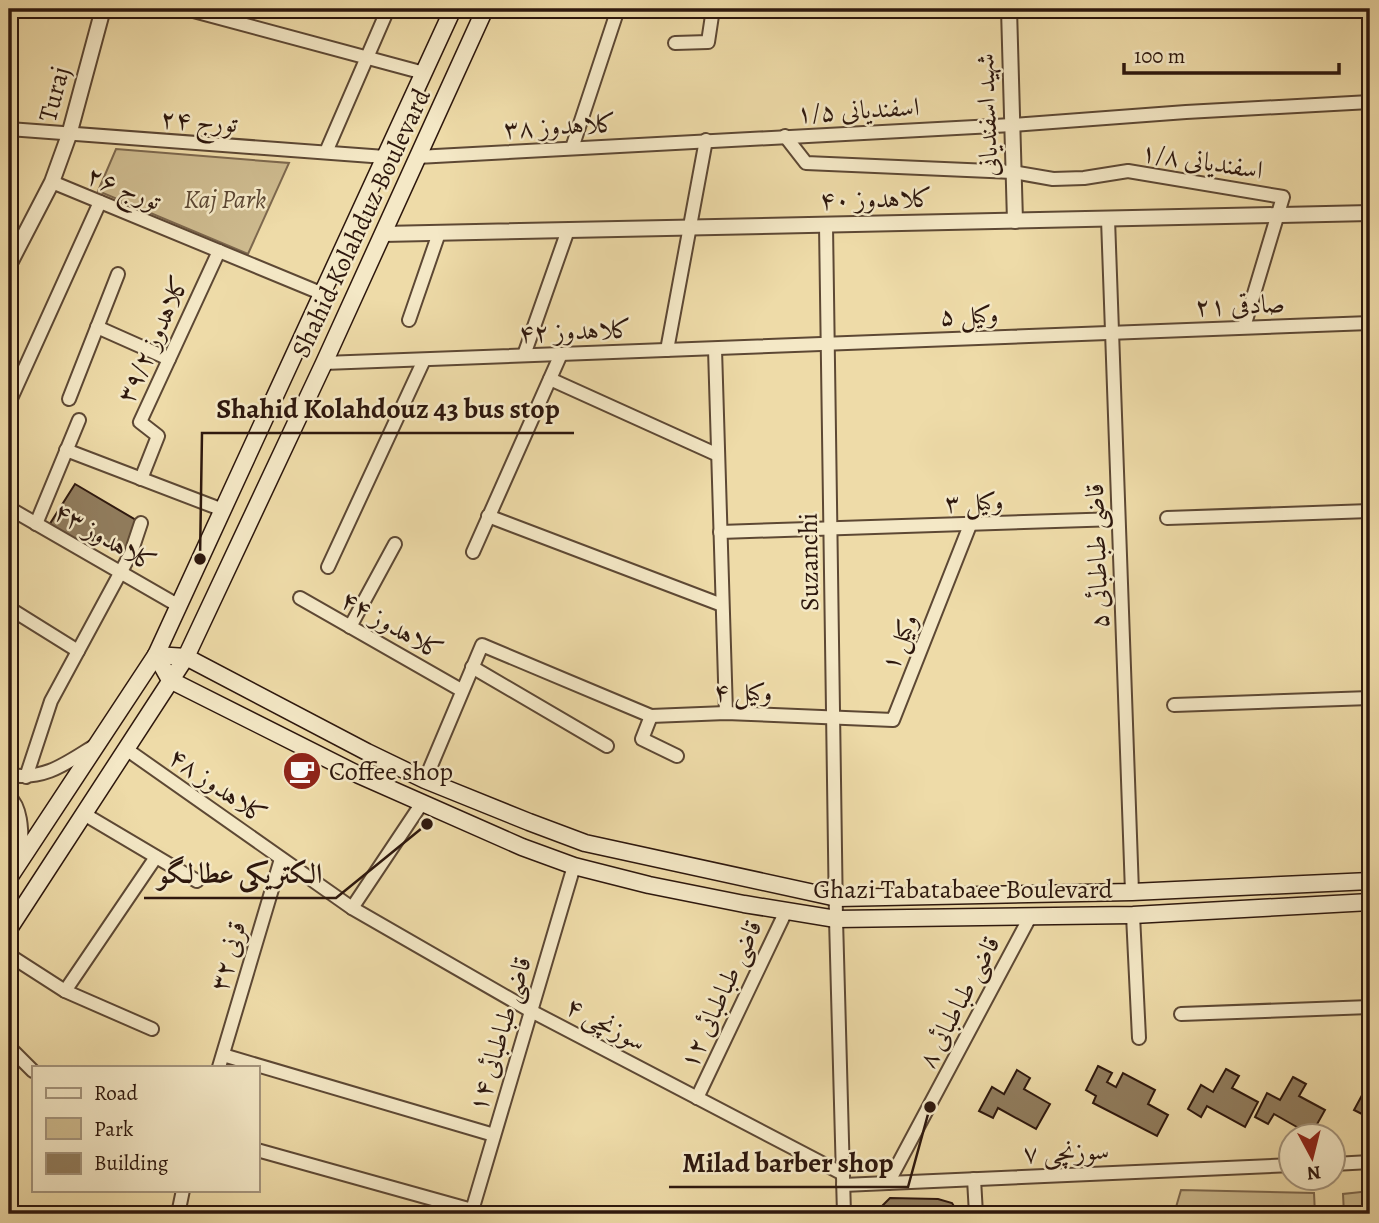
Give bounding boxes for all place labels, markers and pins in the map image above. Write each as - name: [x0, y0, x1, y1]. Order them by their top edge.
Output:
- callout: Shahid Kolahdouz 43 bus stop: [202, 384, 574, 433]
- cafe icon: Coffee shop: [281, 750, 323, 792]
- place label: Coffee shop: [329, 754, 453, 789]
- callout: الکتریکی عطا لگو: [144, 849, 336, 898]
- callout: Milad barber shop: [669, 1138, 908, 1187]

